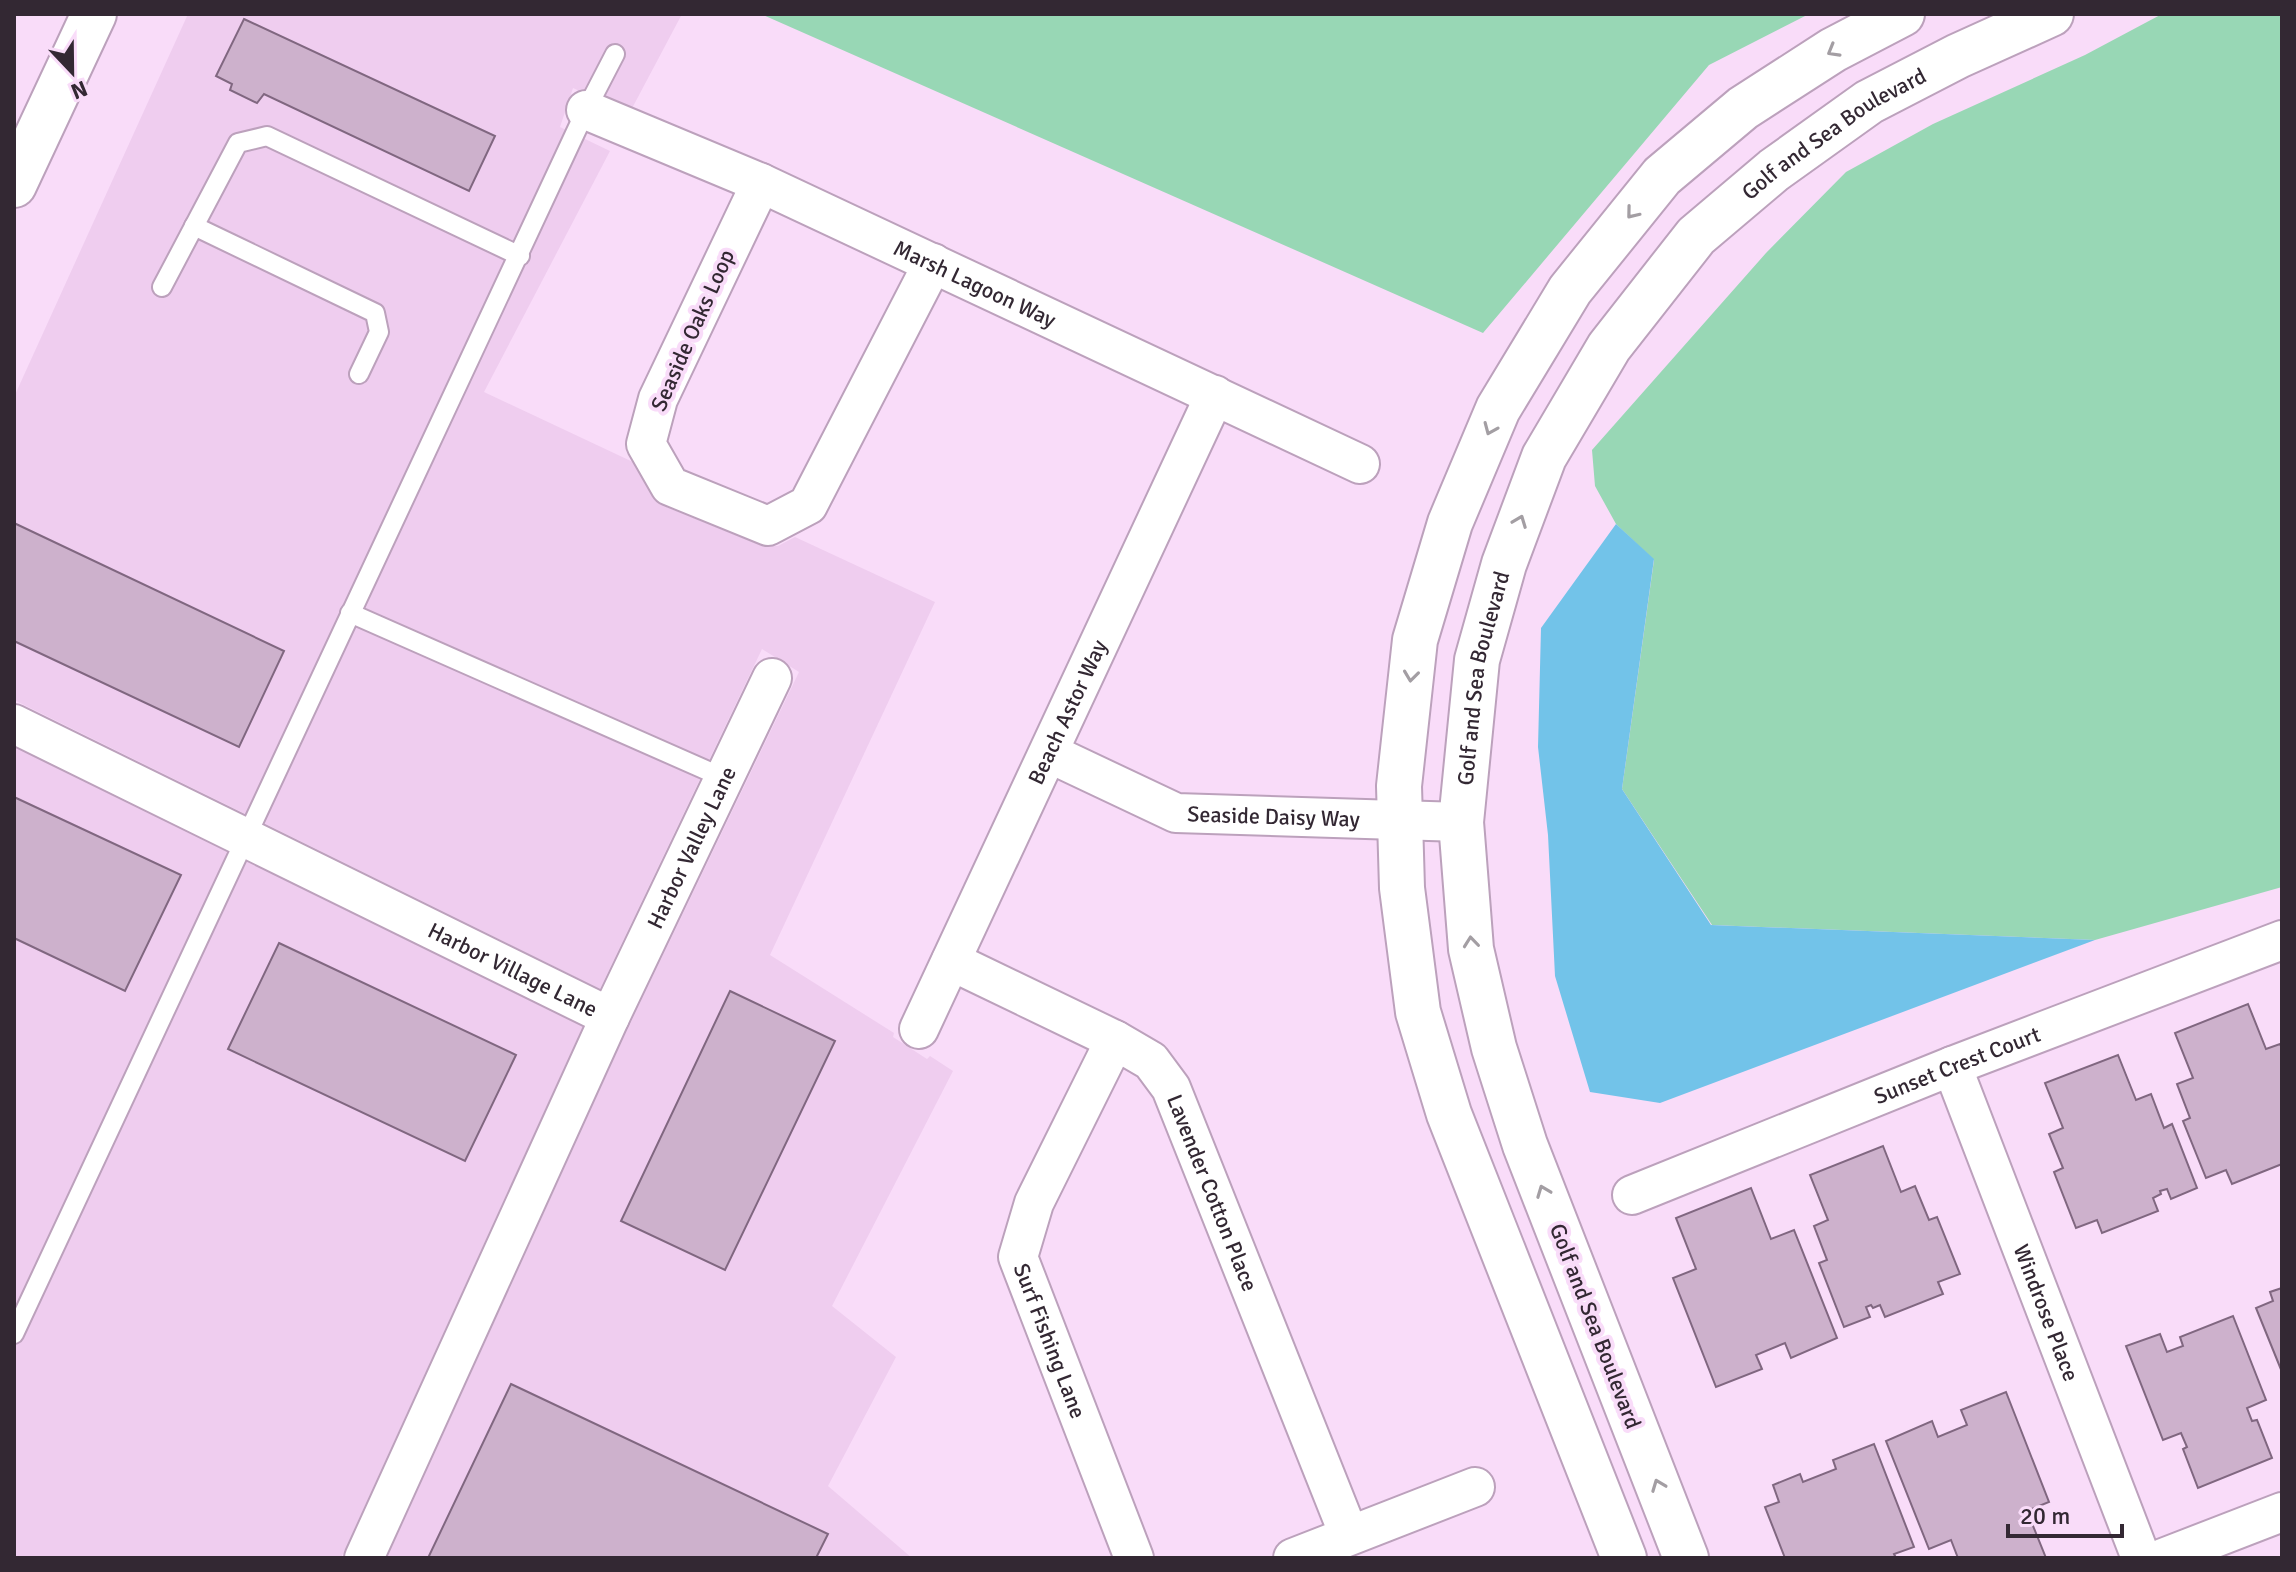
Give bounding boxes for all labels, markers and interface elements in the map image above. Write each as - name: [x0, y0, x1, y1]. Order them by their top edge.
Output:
- north arrow: [32, 32, 112, 112]
- one-way arrow: [1827, 41, 1842, 57]
- street label: Golf and Sea Boulevard: [1736, 62, 1931, 206]
- text: N: [67, 75, 91, 105]
- one-way arrow: [1628, 204, 1642, 219]
- street label: Marsh Lagoon Way: [889, 234, 1061, 334]
- street label: Seaside Oaks Loop: [645, 245, 740, 415]
- one-way arrow: [1483, 421, 1499, 435]
- one-way arrow: [1510, 515, 1527, 529]
- street label: Golf and Sea Boulevard: [1452, 568, 1515, 787]
- street label: Beach Astor Way: [1022, 635, 1113, 789]
- one-way arrow: [1403, 670, 1420, 683]
- street label: Harbor Valley Lane: [641, 762, 742, 933]
- street label: Seaside Daisy Way: [1187, 800, 1361, 833]
- street label: Harbor Village Lane: [424, 917, 602, 1023]
- one-way arrow: [1462, 935, 1479, 948]
- street label: Sunset Crest Court: [1870, 1020, 2044, 1110]
- street label: Lavender Cotton Place: [1161, 1090, 1264, 1295]
- one-way arrow: [1536, 1185, 1553, 1199]
- street label: Golf and Sea Boulevard: [1544, 1220, 1647, 1433]
- street label: Windrose Place: [2008, 1240, 2085, 1385]
- street label: Surf Fishing Lane: [1008, 1259, 1092, 1422]
- one-way arrow: [1651, 1479, 1668, 1493]
- scale bar: [2008, 1488, 2122, 1538]
- text: 20 m: [2020, 1501, 2070, 1531]

